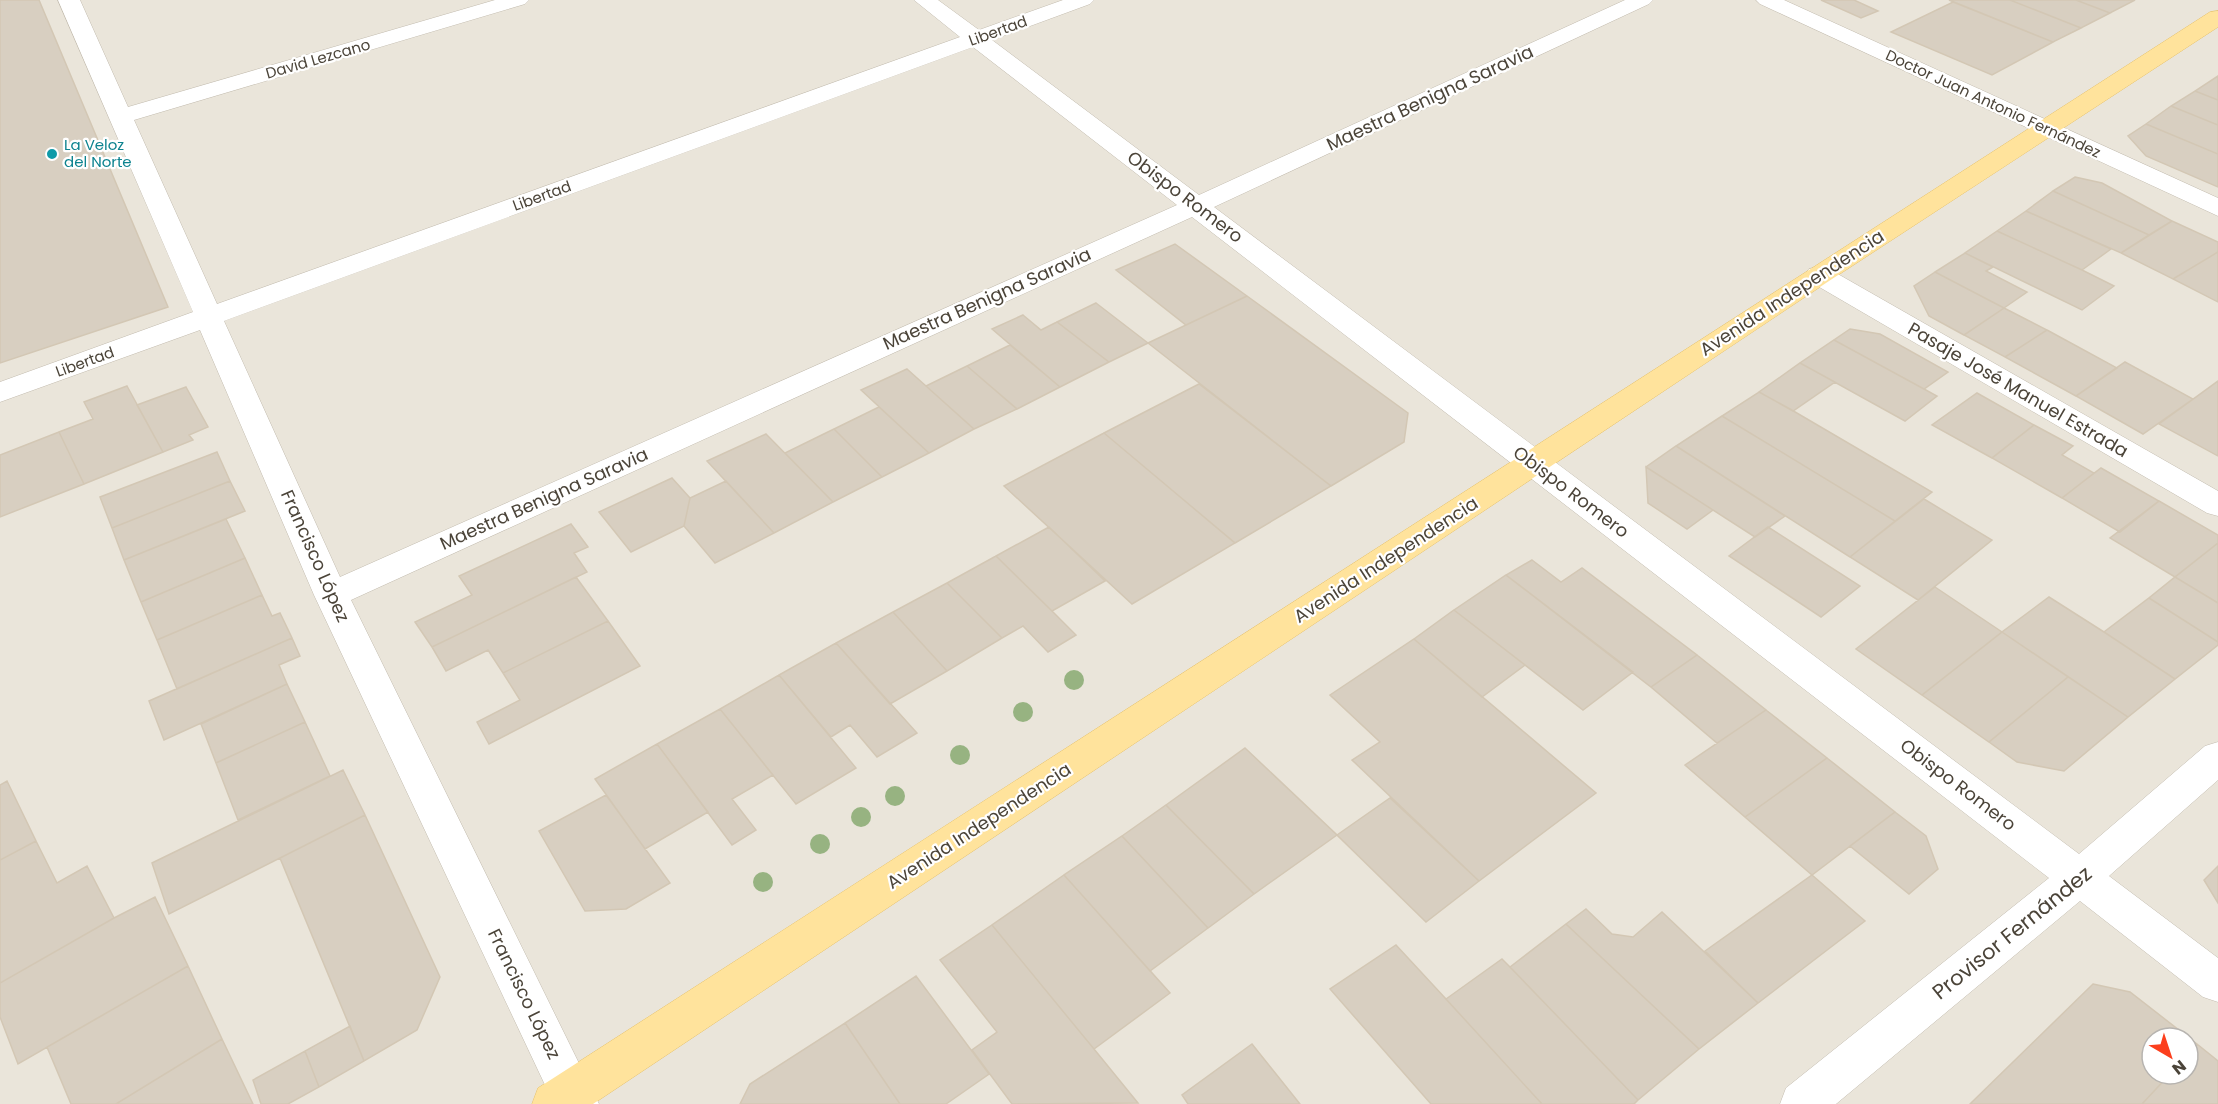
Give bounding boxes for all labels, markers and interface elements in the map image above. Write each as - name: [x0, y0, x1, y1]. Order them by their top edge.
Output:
- street label: Libertad: [966, 10, 1030, 51]
- street label: David Lezcano: [263, 34, 373, 84]
- street label: Maestra Benigna Saravia: [1322, 39, 1537, 157]
- street label: Doctor Juan Antonio Fernández: [1882, 44, 2104, 163]
- place label: La Veloz del Norte: [64, 134, 132, 172]
- street label: Obispo Romero: [1122, 145, 1248, 248]
- marker: La Veloz del Norte: [45, 147, 59, 161]
- street label: Libertad: [510, 175, 574, 216]
- street label: Avenida Independencia: [1695, 224, 1889, 362]
- street label: Maestra Benigna Saravia: [879, 241, 1095, 356]
- street label: Pasaje José Manuel Estrada: [1904, 316, 2133, 463]
- street label: Libertad: [53, 341, 117, 382]
- street label: Obispo Romero: [1508, 440, 1634, 543]
- street label: Maestra Benigna Saravia: [436, 441, 652, 556]
- street label: Francisco López: [275, 486, 356, 626]
- street label: Avenida Independencia: [1289, 491, 1483, 629]
- street label: Obispo Romero: [1895, 733, 2021, 836]
- street label: Avenida Independencia: [882, 757, 1076, 895]
- street label: Provisor Fernández: [1926, 859, 2098, 1006]
- street label: Francisco López: [482, 924, 567, 1063]
- north arrow: [2140, 1026, 2200, 1086]
- text: N: [2167, 1055, 2191, 1080]

